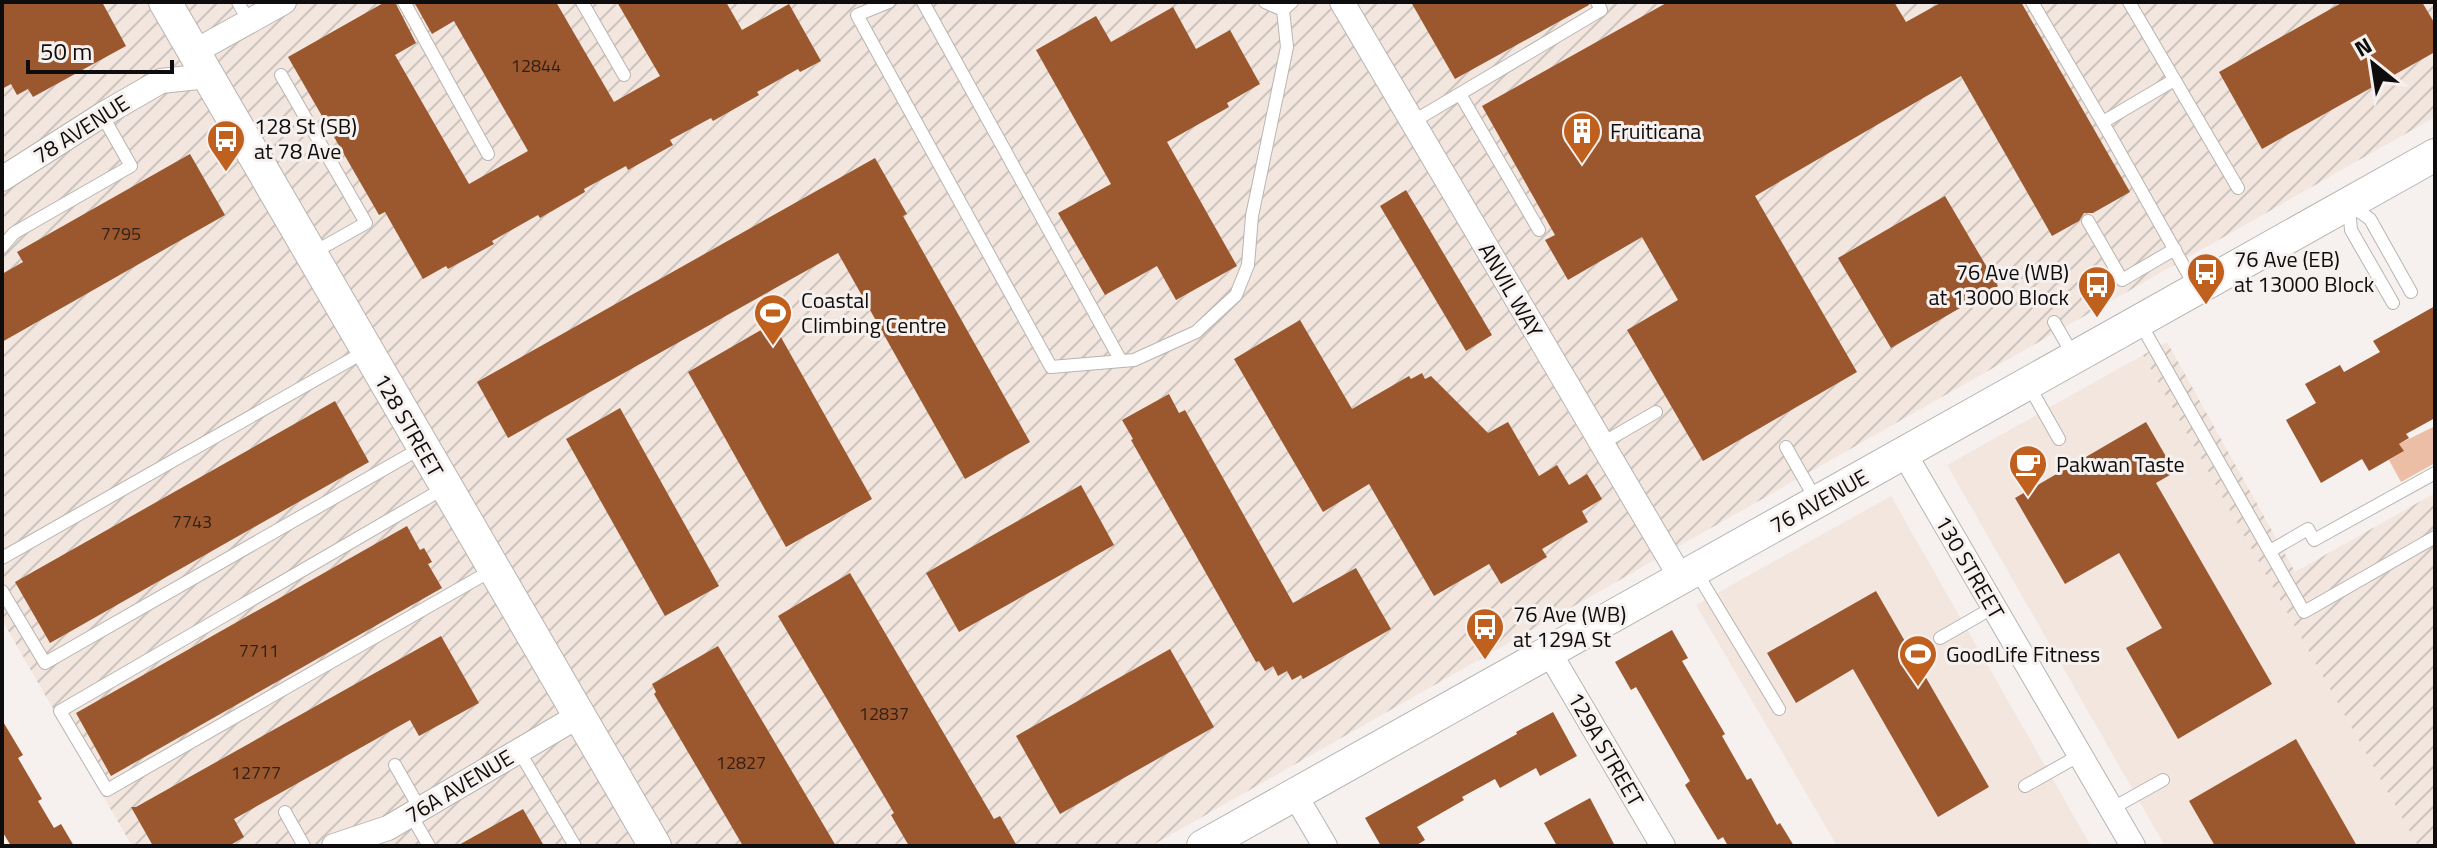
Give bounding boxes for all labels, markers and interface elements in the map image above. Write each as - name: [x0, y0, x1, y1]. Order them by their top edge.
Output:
- scale bar: [28, 24, 172, 74]
- north arrow: [2333, 24, 2413, 104]
- text: N: [2348, 28, 2378, 65]
- text: 50 m: [40, 33, 92, 69]
- house number: 12844: [511, 52, 561, 79]
- street label: 78 AVENUE: [26, 86, 136, 172]
- place label: 128 St (SB) at 78 Ave: [254, 109, 357, 168]
- building icon: Fruiticana: [1561, 110, 1603, 165]
- place label: Fruiticana: [1610, 114, 1701, 148]
- bus stop icon: 128 St (SB) at 78 Ave: [205, 118, 247, 173]
- house number: 7795: [101, 220, 141, 247]
- street label: ANVIL WAY: [1470, 236, 1552, 344]
- place label: 76 Ave (EB) at 13000 Block: [2234, 242, 2375, 301]
- bus stop icon: 76 Ave (EB) at 13000 Block: [2185, 251, 2227, 306]
- place label: 76 Ave (WB) at 13000 Block: [1929, 255, 2069, 314]
- bus stop icon: 76 Ave (WB) at 13000 Block: [2076, 264, 2118, 319]
- place label: Coastal Climbing Centre: [801, 283, 946, 342]
- sports icon: Coastal Climbing Centre: [752, 292, 794, 347]
- street label: 128 STREET: [366, 367, 453, 484]
- cafe icon: Pakwan Taste: [2007, 443, 2049, 498]
- place label: Pakwan Taste: [2056, 447, 2185, 481]
- street label: 76 AVENUE: [1763, 460, 1875, 542]
- house number: 7743: [172, 508, 212, 535]
- street label: 130 STREET: [1927, 509, 2014, 626]
- place label: 76 Ave (WB) at 129A St: [1513, 597, 1626, 656]
- bus stop icon: 76 Ave (WB) at 129A St: [1464, 606, 1506, 661]
- sports icon: GoodLife Fitness: [1897, 633, 1939, 688]
- house number: 7711: [239, 637, 279, 664]
- place label: GoodLife Fitness: [1946, 637, 2100, 671]
- street label: 129A STREET: [1559, 685, 1653, 813]
- house number: 12837: [859, 700, 909, 727]
- street label: 76A AVENUE: [398, 740, 520, 832]
- house number: 12827: [716, 749, 766, 776]
- house number: 12777: [231, 759, 281, 786]

